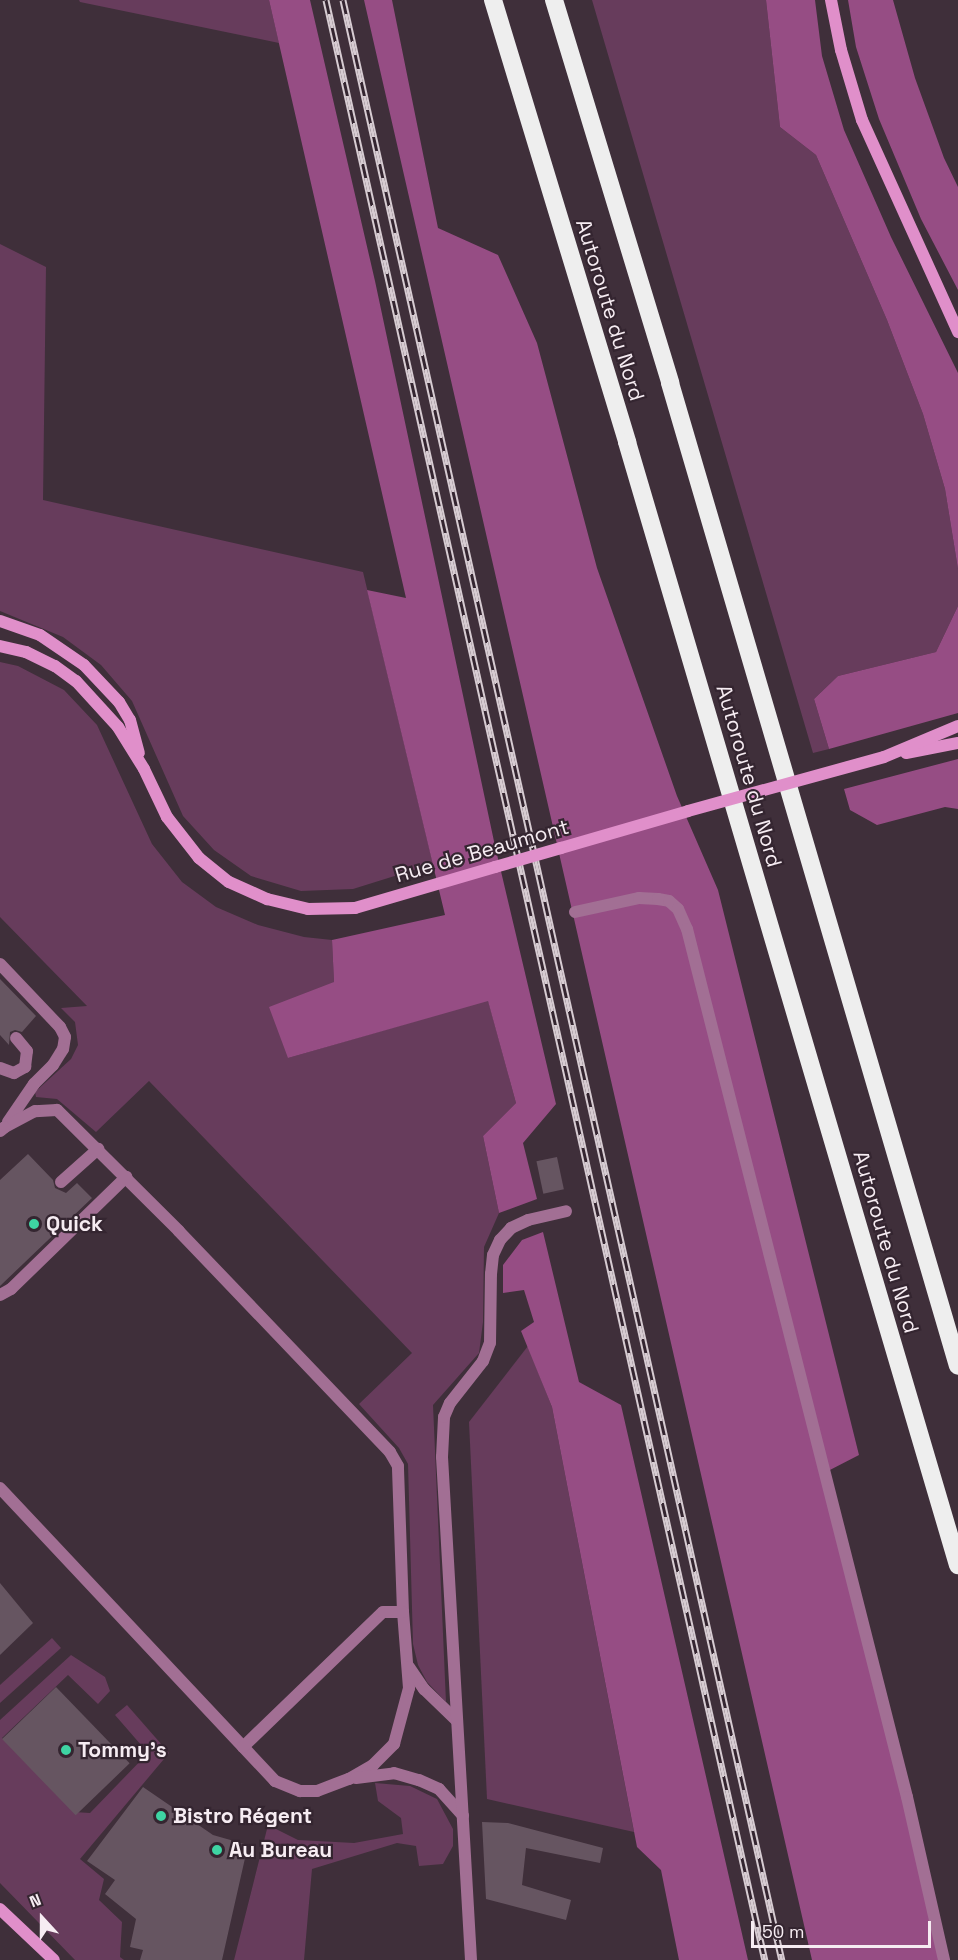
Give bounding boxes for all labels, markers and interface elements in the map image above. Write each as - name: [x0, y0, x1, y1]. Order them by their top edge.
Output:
- street label: Autoroute du Nord: [570, 216, 650, 404]
- street label: Autoroute du Nord: [711, 682, 787, 870]
- street label: Rue de Beaumont: [392, 814, 572, 888]
- street label: Autoroute du Nord: [848, 1148, 924, 1336]
- place label: Quick: [46, 1211, 103, 1237]
- marker: Quick: [27, 1217, 41, 1231]
- place label: Tommy's: [78, 1737, 167, 1763]
- marker: Tommy's: [59, 1743, 73, 1757]
- place label: Bistro Régent: [173, 1803, 312, 1829]
- marker: Bistro Régent: [154, 1809, 168, 1823]
- place label: Au Bureau: [229, 1837, 332, 1863]
- marker: Au Bureau: [210, 1843, 224, 1857]
- north arrow: [12, 1888, 72, 1948]
- text: N: [27, 1889, 44, 1912]
- scale bar: [754, 1909, 934, 1947]
- text: 50 m: [762, 1920, 804, 1943]

